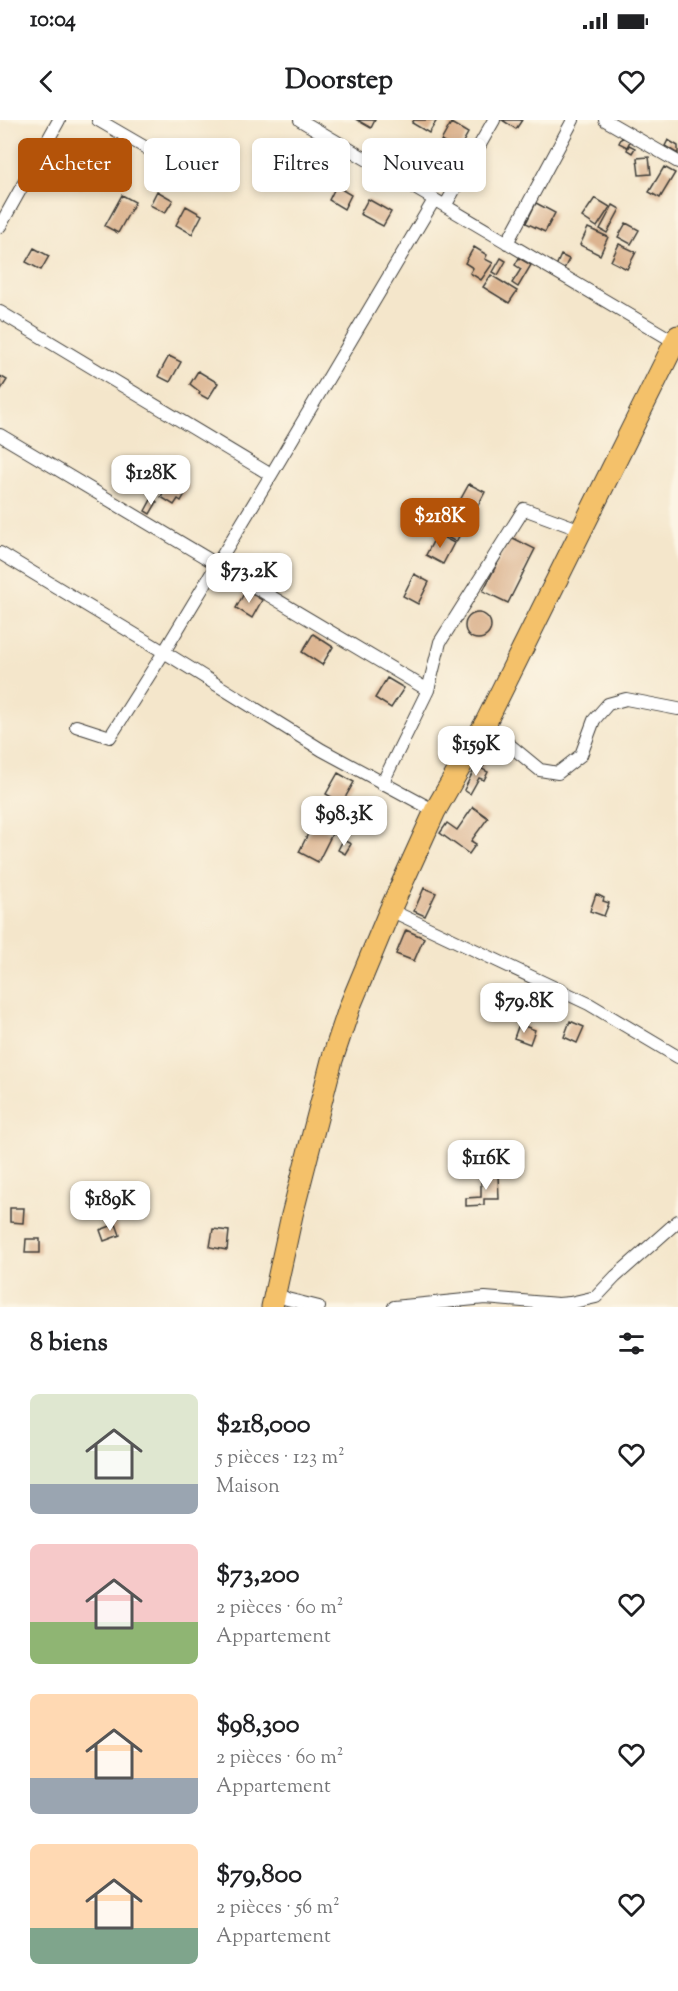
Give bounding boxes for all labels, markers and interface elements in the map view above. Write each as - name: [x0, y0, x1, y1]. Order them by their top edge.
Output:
- text: 10:04: [30, 5, 76, 37]
- text: Doorstep: [285, 62, 393, 101]
- icon: back: [30, 65, 63, 98]
- icon: heart: [615, 65, 648, 98]
- chip: Acheter: [18, 138, 132, 192]
- chip: Louer: [144, 138, 240, 192]
- chip: Filtres: [252, 138, 350, 192]
- chip: Nouveau: [362, 138, 486, 192]
- pin: $128K: [109, 455, 193, 506]
- text: $128K: [125, 460, 177, 489]
- pin: $218K: [398, 498, 482, 549]
- text: $218K: [414, 503, 466, 532]
- pin: $73.2K: [200, 553, 298, 604]
- text: $73.2K: [220, 558, 278, 587]
- pin: $159K: [434, 726, 518, 777]
- text: $159K: [452, 731, 500, 760]
- pin: $98.3K: [295, 796, 393, 847]
- text: $98.3K: [315, 801, 373, 830]
- pin: $79.8K: [475, 983, 573, 1034]
- text: $79.8K: [494, 988, 554, 1017]
- pin: $116K: [444, 1140, 528, 1191]
- text: $116K: [462, 1145, 510, 1174]
- pin: $189K: [68, 1181, 152, 1232]
- text: $189K: [84, 1186, 136, 1215]
- text: 8 biens: [30, 1325, 108, 1362]
- icon: filters: [615, 1327, 648, 1360]
- text: $218,000: [216, 1407, 311, 1444]
- icon: home: [78, 1418, 150, 1490]
- icon: heart: [615, 1438, 648, 1471]
- text: 5 pièces · 123 m²: [216, 1444, 345, 1473]
- text: Maison: [216, 1473, 280, 1502]
- text: $73,200: [216, 1557, 300, 1594]
- icon: home: [78, 1568, 150, 1640]
- icon: heart: [615, 1588, 648, 1621]
- text: 2 pièces · 60 m²: [216, 1594, 343, 1623]
- text: Appartement: [216, 1623, 331, 1652]
- text: $98,300: [216, 1707, 300, 1744]
- icon: home: [78, 1718, 150, 1790]
- icon: heart: [615, 1738, 648, 1771]
- text: 2 pièces · 60 m²: [216, 1744, 343, 1773]
- text: Appartement: [216, 1773, 331, 1802]
- text: $79,800: [216, 1857, 302, 1894]
- icon: home: [78, 1868, 150, 1940]
- icon: heart: [615, 1888, 648, 1921]
- text: 2 pièces · 56 m²: [216, 1894, 340, 1923]
- text: Appartement: [216, 1923, 331, 1952]

